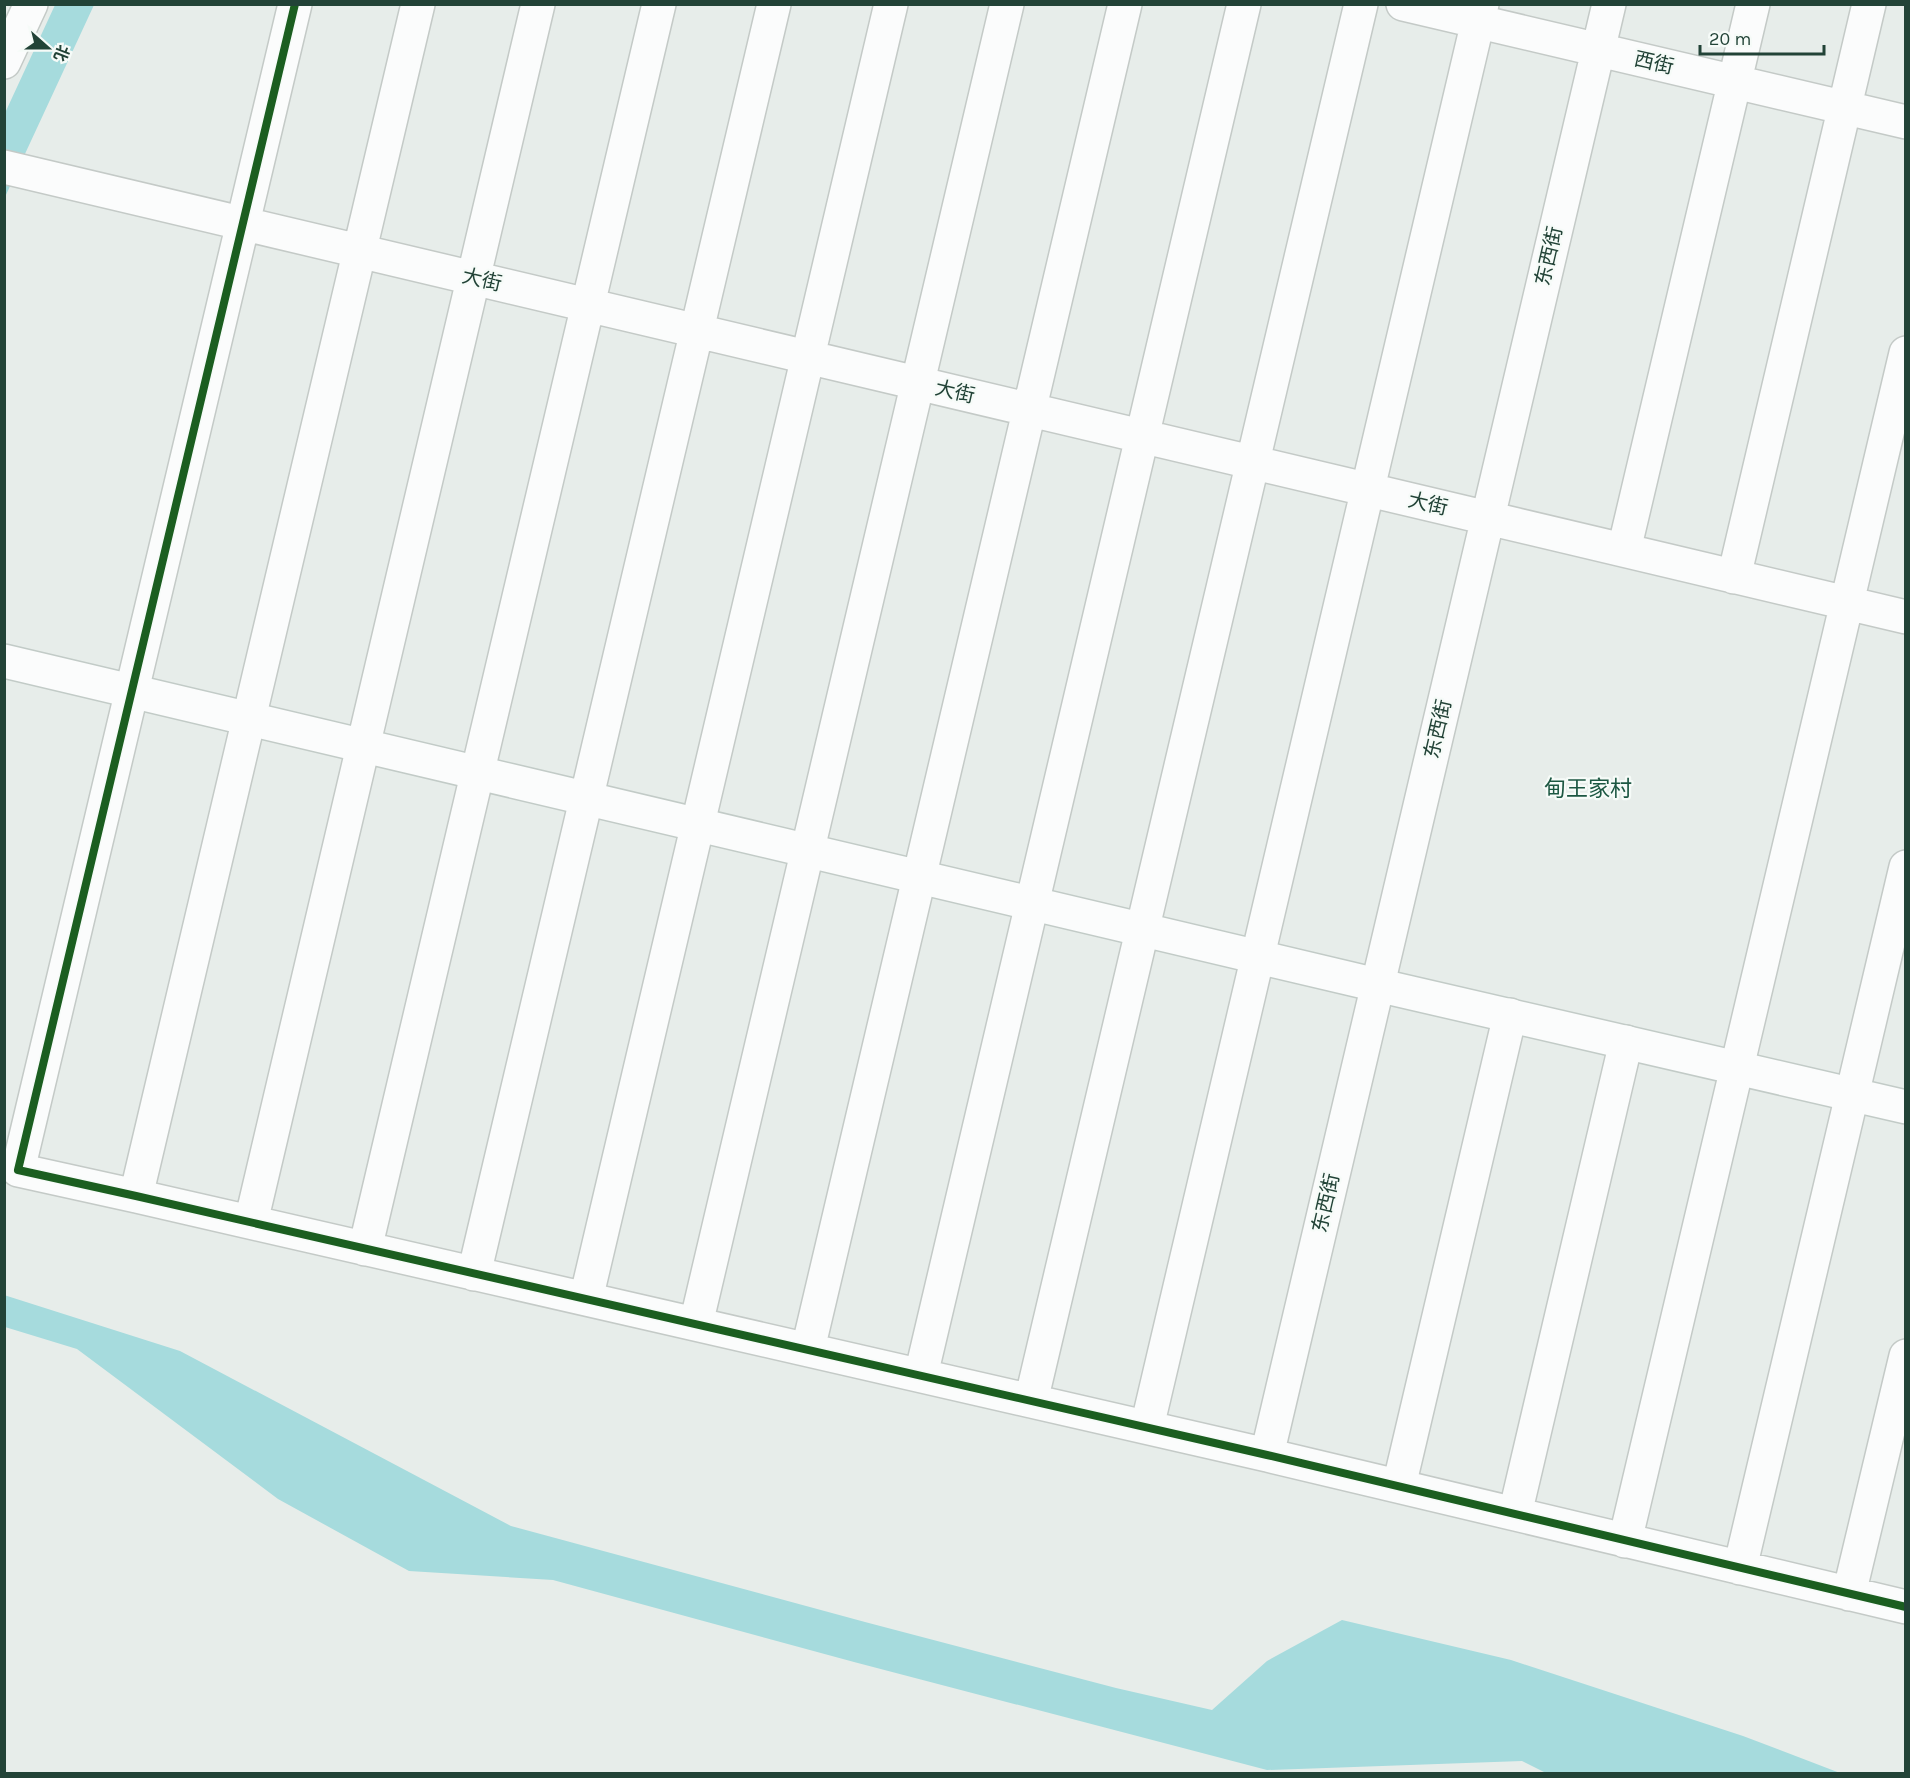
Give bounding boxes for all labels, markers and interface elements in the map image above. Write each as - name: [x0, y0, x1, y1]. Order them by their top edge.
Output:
- north arrow: [18, 18, 78, 78]
- scale bar: [1700, 18, 1824, 56]
- text: 20 m: [1709, 28, 1751, 50]
- text: 北: [50, 42, 73, 64]
- street label: 西街: [1632, 47, 1676, 79]
- street label: 东西街: [1531, 224, 1567, 288]
- street label: 大街: [460, 264, 504, 296]
- street label: 大街: [933, 376, 977, 408]
- street label: 大街: [1406, 488, 1450, 520]
- street label: 东西街: [1420, 697, 1456, 761]
- district label: 甸王家村: [1544, 776, 1632, 802]
- street label: 东西街: [1308, 1171, 1344, 1235]

